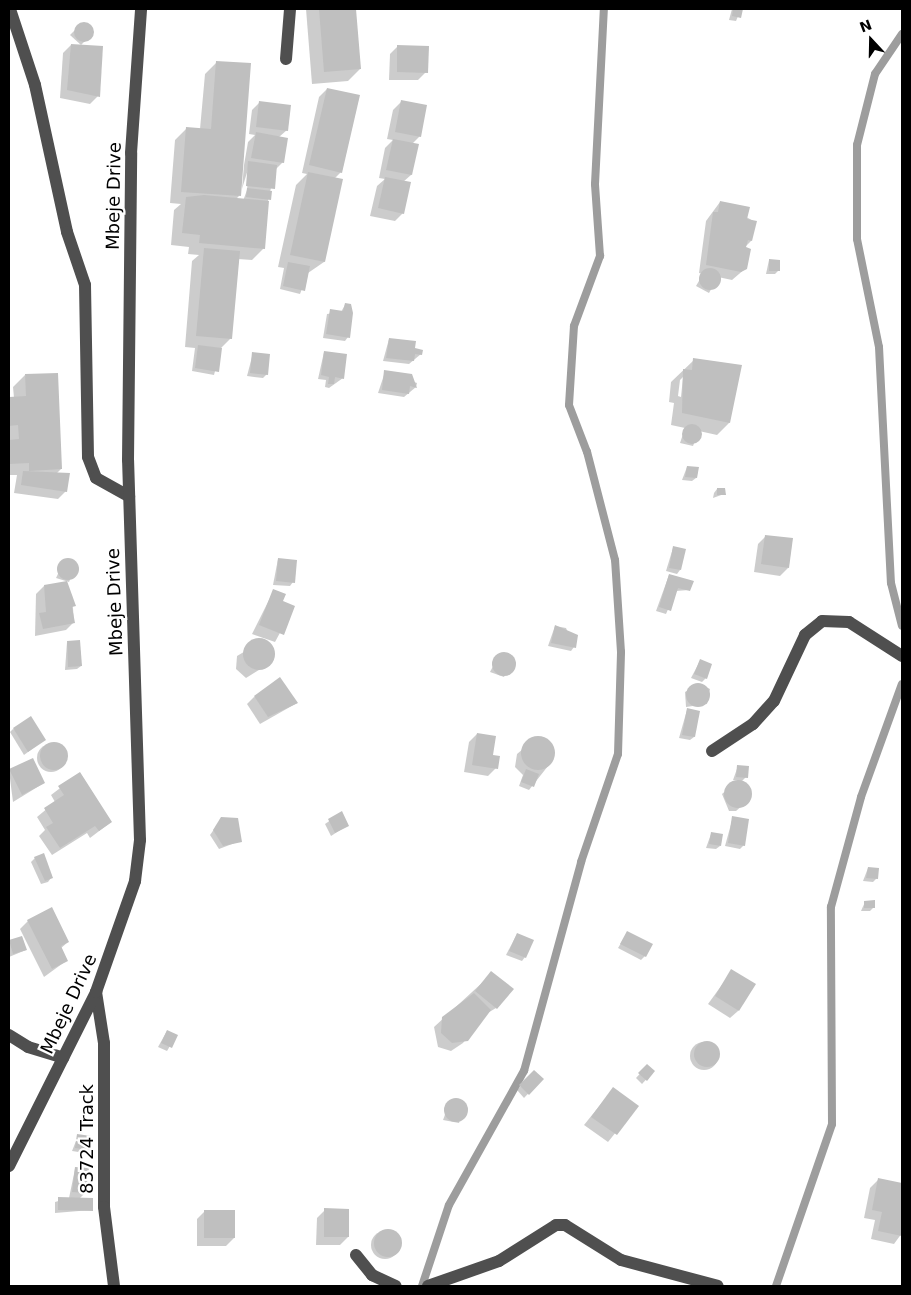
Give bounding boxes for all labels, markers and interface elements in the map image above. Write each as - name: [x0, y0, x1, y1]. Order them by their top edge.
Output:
- north arrow: [846, 15, 896, 65]
- text: N: [857, 16, 874, 36]
- street label: Mbeje Drive: [102, 142, 126, 250]
- street label: Mbeje Drive: [102, 548, 128, 656]
- street label: Mbeje Drive: [36, 951, 102, 1057]
- street label: 83724 Track: [76, 1084, 98, 1194]

